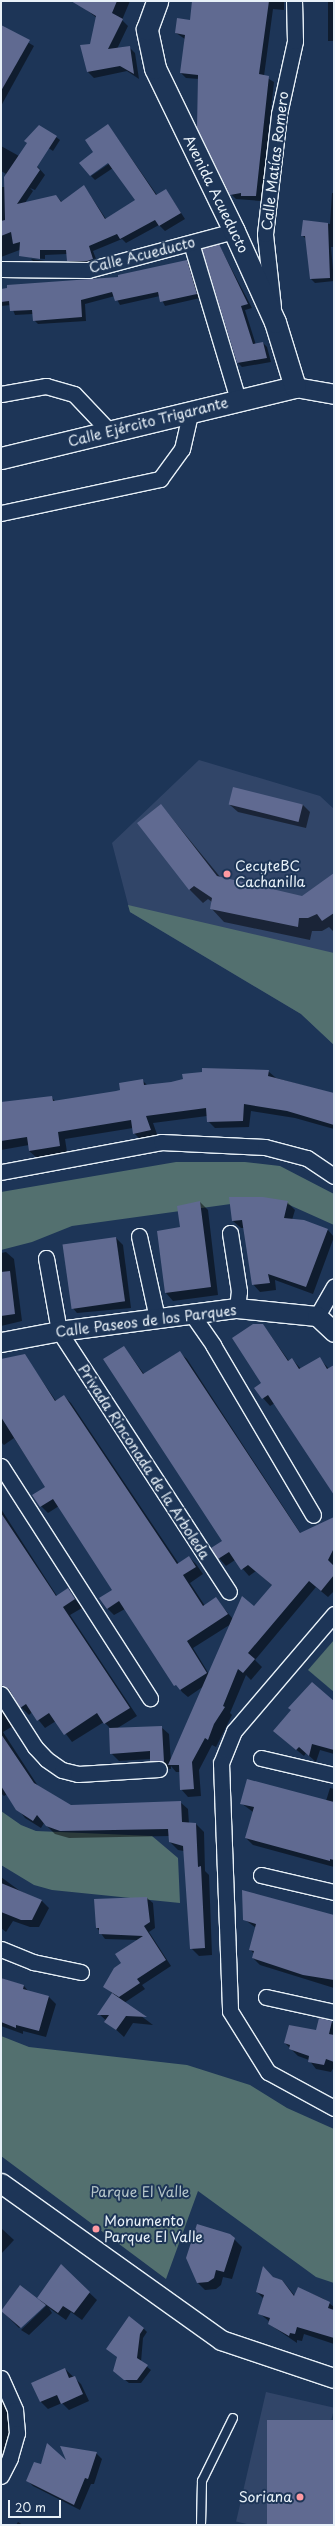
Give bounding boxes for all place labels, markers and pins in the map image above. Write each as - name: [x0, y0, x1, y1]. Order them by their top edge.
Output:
- place label: CecyteBC Cachanilla: [235, 858, 305, 890]
- marker: CecyteBC Cachanilla: [222, 869, 232, 879]
- place label: Monumento Parque El Valle: [104, 2213, 204, 2246]
- marker: Monumento Parque El Valle: [91, 2224, 101, 2234]
- place label: Soriana: [238, 2489, 292, 2505]
- marker: Soriana: [295, 2492, 305, 2502]

